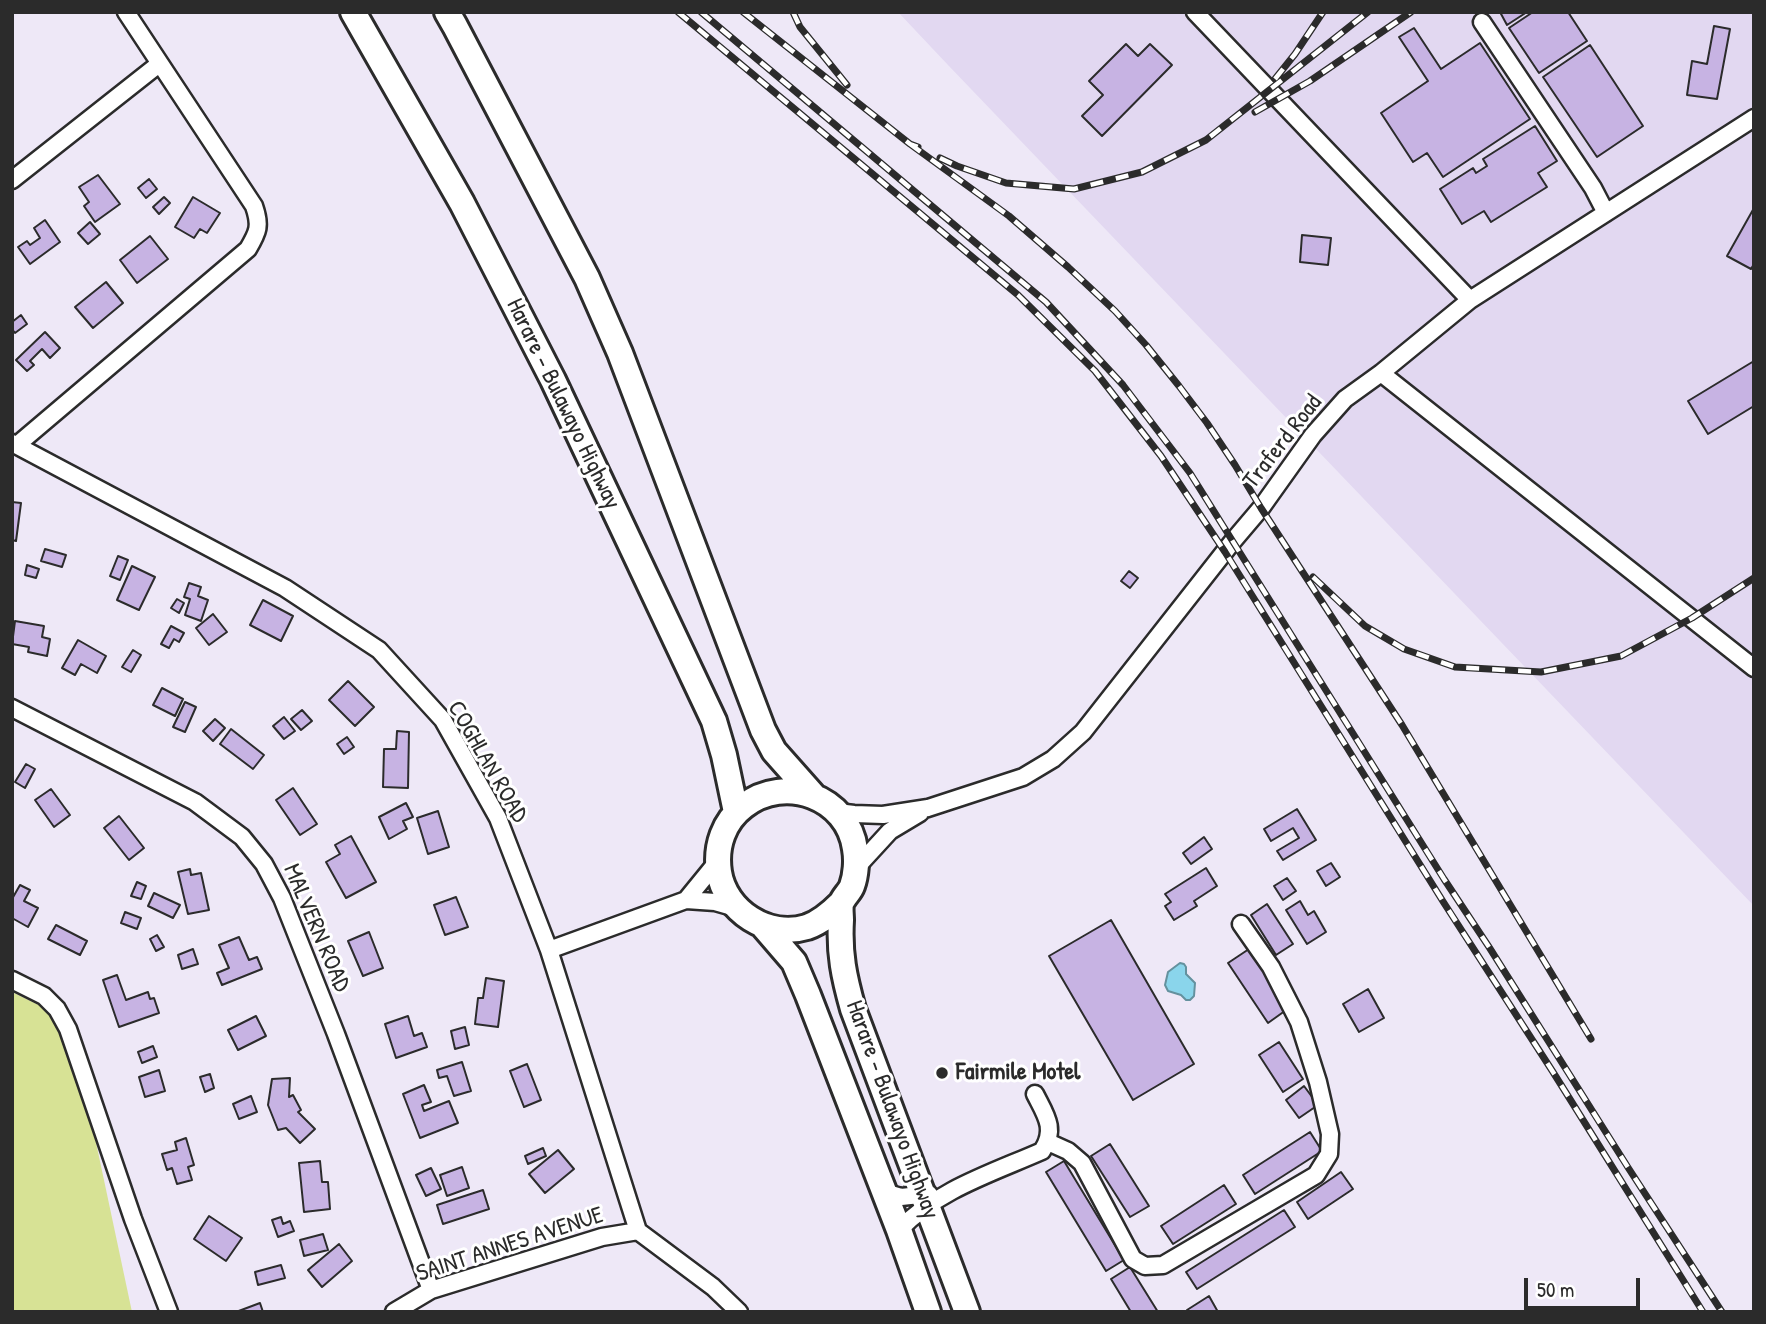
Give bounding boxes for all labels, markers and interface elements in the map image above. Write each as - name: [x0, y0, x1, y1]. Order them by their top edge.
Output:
- street label: Harare - Bulawayo Highway: [500, 294, 626, 514]
- street label: Traferd Road: [1237, 389, 1329, 495]
- street label: COGHLAN ROAD: [441, 696, 533, 828]
- street label: MALVERN ROAD: [276, 860, 356, 996]
- street label: Harare - Bulawayo Highway: [839, 997, 945, 1223]
- place label: Fairmile Motel: [956, 1059, 1080, 1087]
- marker: Fairmile Motel: [934, 1065, 950, 1081]
- street label: SAINT ANNES AVENUE: [413, 1201, 607, 1289]
- scale bar: [1528, 1264, 1644, 1308]
- text: 50 m: [1537, 1275, 1574, 1304]

